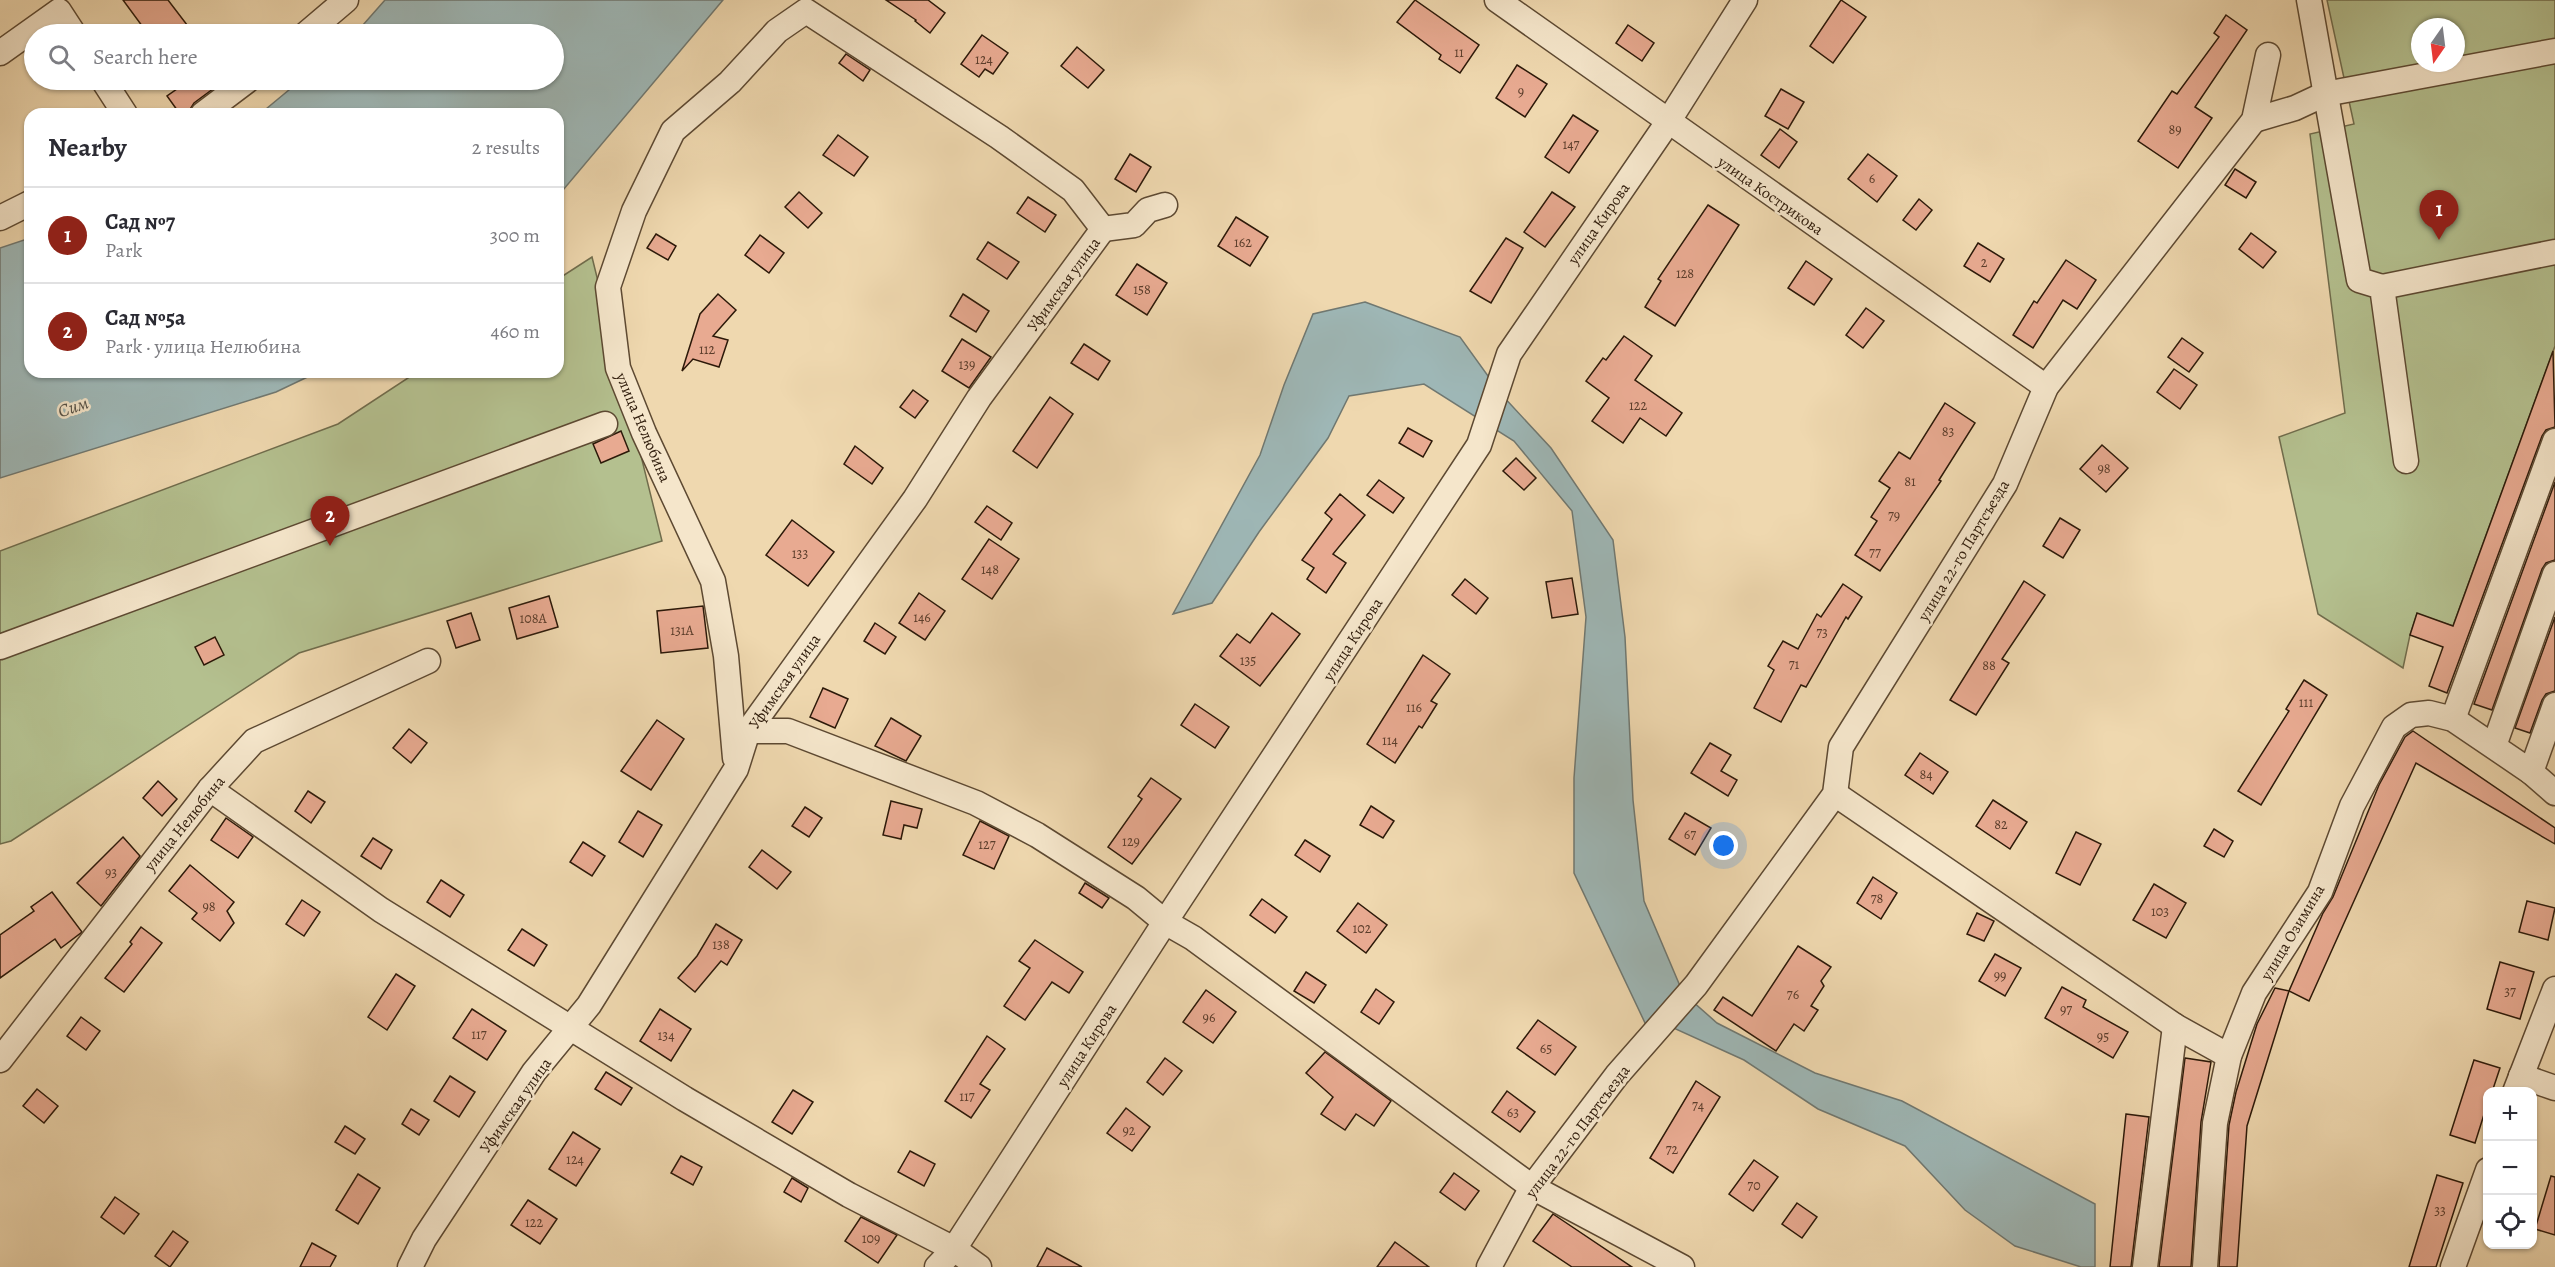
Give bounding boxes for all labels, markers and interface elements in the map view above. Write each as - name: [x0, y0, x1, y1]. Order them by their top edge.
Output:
- north arrow: [2411, 18, 2465, 72]
- search box: [24, 24, 564, 90]
- icon: search: [45, 41, 78, 74]
- text: Search here: [93, 42, 198, 72]
- house number: 11: [1454, 43, 1464, 62]
- house number: 124: [975, 50, 993, 69]
- house number: 9: [1518, 82, 1524, 101]
- house number: 89: [2168, 120, 2182, 139]
- text: Nearby: [48, 130, 127, 165]
- text: 2 results: [472, 134, 540, 161]
- house number: 147: [1562, 135, 1580, 154]
- street label: улица Кострикова: [1712, 150, 1828, 241]
- house number: 6: [1869, 169, 1875, 188]
- street label: улица Кирова: [1562, 178, 1635, 270]
- pin: 1: [2420, 190, 2458, 240]
- text: Сад №7: [105, 207, 175, 237]
- text: 1: [64, 222, 71, 249]
- text: 300 m: [490, 222, 540, 249]
- street label: Уфимская улица: [1022, 232, 1106, 336]
- house number: 162: [1234, 233, 1252, 252]
- text: Park: [105, 237, 143, 264]
- house number: 2: [1981, 253, 1988, 272]
- house number: 128: [1676, 264, 1694, 283]
- house number: 158: [1133, 280, 1151, 299]
- text: Сад №5а: [105, 303, 186, 333]
- text: 2: [63, 318, 72, 345]
- text: 460 m: [490, 318, 540, 345]
- text: Park · улица Нелюбина: [105, 333, 301, 360]
- house number: 112: [699, 340, 715, 359]
- house number: 139: [959, 355, 975, 374]
- street label: улица Нелюбина: [610, 368, 676, 486]
- water label: Сим: [55, 391, 91, 423]
- house number: 122: [1629, 396, 1647, 415]
- house number: 83: [1942, 422, 1954, 441]
- house number: 98: [2097, 459, 2111, 478]
- house number: 81: [1904, 472, 1916, 491]
- street label: улица 22-го Партсъезда: [1912, 475, 2015, 626]
- pin: 2: [310, 496, 350, 546]
- house number: 79: [1888, 506, 1900, 525]
- house number: 77: [1869, 543, 1881, 562]
- house number: 133: [792, 544, 808, 563]
- house number: 148: [981, 560, 999, 579]
- street label: улица Кирова: [1317, 593, 1388, 686]
- house number: 146: [913, 608, 931, 627]
- house number: 108А: [519, 609, 547, 628]
- house number: 131А: [670, 621, 695, 640]
- house number: 73: [1816, 623, 1828, 642]
- street label: Уфимская улица: [744, 629, 826, 734]
- house number: 135: [1240, 651, 1256, 670]
- house number: 71: [1789, 655, 1800, 674]
- house number: 88: [1982, 656, 1996, 675]
- house number: 111: [2299, 693, 2313, 712]
- house number: 116: [1406, 698, 1422, 717]
- house number: 114: [1382, 731, 1398, 750]
- house number: 84: [1919, 765, 1933, 784]
- street label: улица Нелюбина: [139, 771, 231, 877]
- house number: 82: [1994, 815, 2008, 834]
- house number: 67: [1684, 825, 1696, 844]
- your location: [1709, 831, 1738, 860]
- house number: 129: [1122, 832, 1140, 851]
- house number: 127: [978, 835, 996, 854]
- house number: 93: [105, 863, 117, 882]
- street label: улица Озимина: [2255, 880, 2330, 985]
- house number: 78: [1871, 889, 1884, 908]
- house number: 98: [202, 897, 216, 916]
- house number: 103: [2151, 902, 2169, 921]
- house number: 102: [1353, 919, 1372, 938]
- house number: 138: [712, 935, 730, 954]
- house number: 99: [1994, 966, 2006, 985]
- house number: 37: [2504, 982, 2516, 1001]
- house number: 76: [1787, 985, 1799, 1004]
- street label: улица Кирова: [1051, 999, 1122, 1092]
- house number: 97: [2060, 1000, 2072, 1019]
- house number: 96: [1203, 1008, 1215, 1027]
- house number: 117: [471, 1025, 487, 1044]
- house number: 134: [658, 1026, 674, 1045]
- house number: 95: [2097, 1027, 2109, 1046]
- house number: 65: [1540, 1039, 1552, 1058]
- street label: Уфимская улица: [475, 1053, 557, 1158]
- street label: улица 22-го Партсъезда: [1520, 1060, 1636, 1203]
- house number: 117: [959, 1087, 975, 1106]
- map controls: [2483, 1087, 2537, 1249]
- button: +: [2483, 1087, 2537, 1141]
- house number: 74: [1692, 1096, 1704, 1115]
- house number: 63: [1507, 1103, 1519, 1122]
- house number: 92: [1122, 1121, 1136, 1140]
- house number: 72: [1666, 1140, 1679, 1159]
- button: −: [2483, 1141, 2537, 1195]
- house number: 124: [566, 1150, 584, 1169]
- house number: 70: [1747, 1176, 1761, 1195]
- button: locate: [2483, 1195, 2537, 1249]
- house number: 33: [2434, 1201, 2446, 1220]
- house number: 122: [525, 1213, 543, 1232]
- house number: 109: [862, 1229, 880, 1248]

